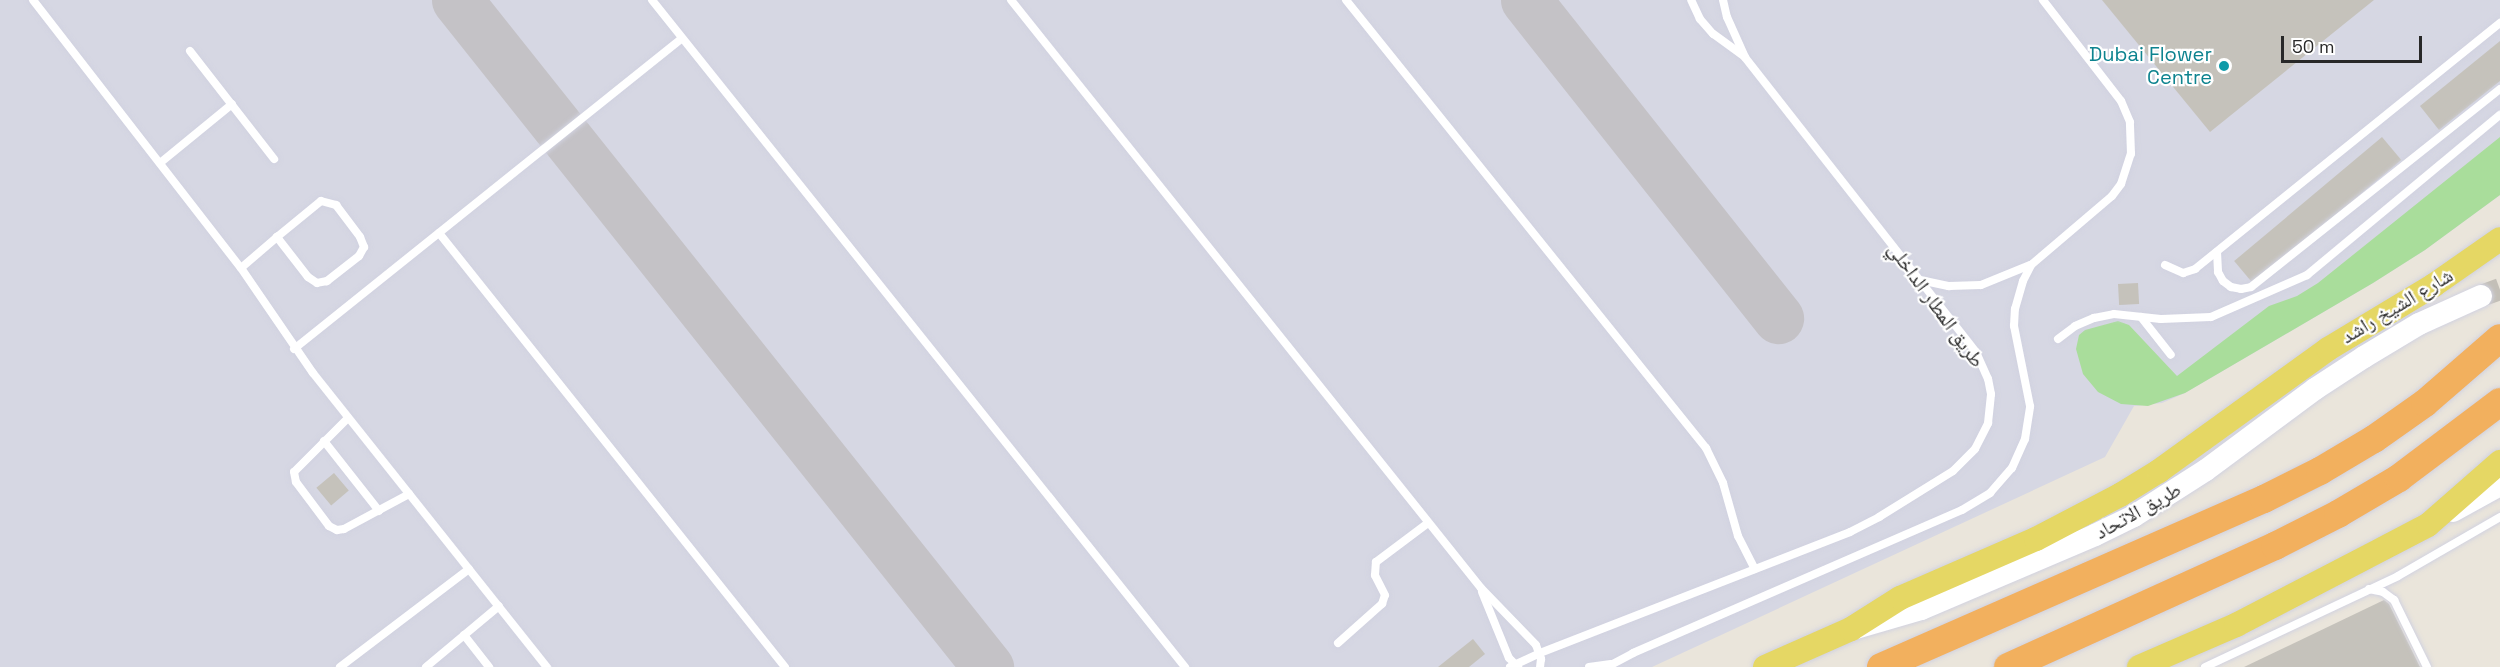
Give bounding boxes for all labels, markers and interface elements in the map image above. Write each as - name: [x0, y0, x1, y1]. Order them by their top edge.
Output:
- scale bar: [2284, 24, 2425, 62]
- text: 50 m: [2292, 35, 2334, 58]
- place label: Dubai Flower Centre: [2089, 42, 2212, 89]
- marker: Dubai Flower Centre: [2217, 59, 2231, 73]
- street label: طريق المطار الداخلي: [1883, 238, 1989, 372]
- street label: شارع الشيخ راشد: [2337, 263, 2457, 349]
- street label: طريق الاتحاد: [2091, 478, 2185, 544]

